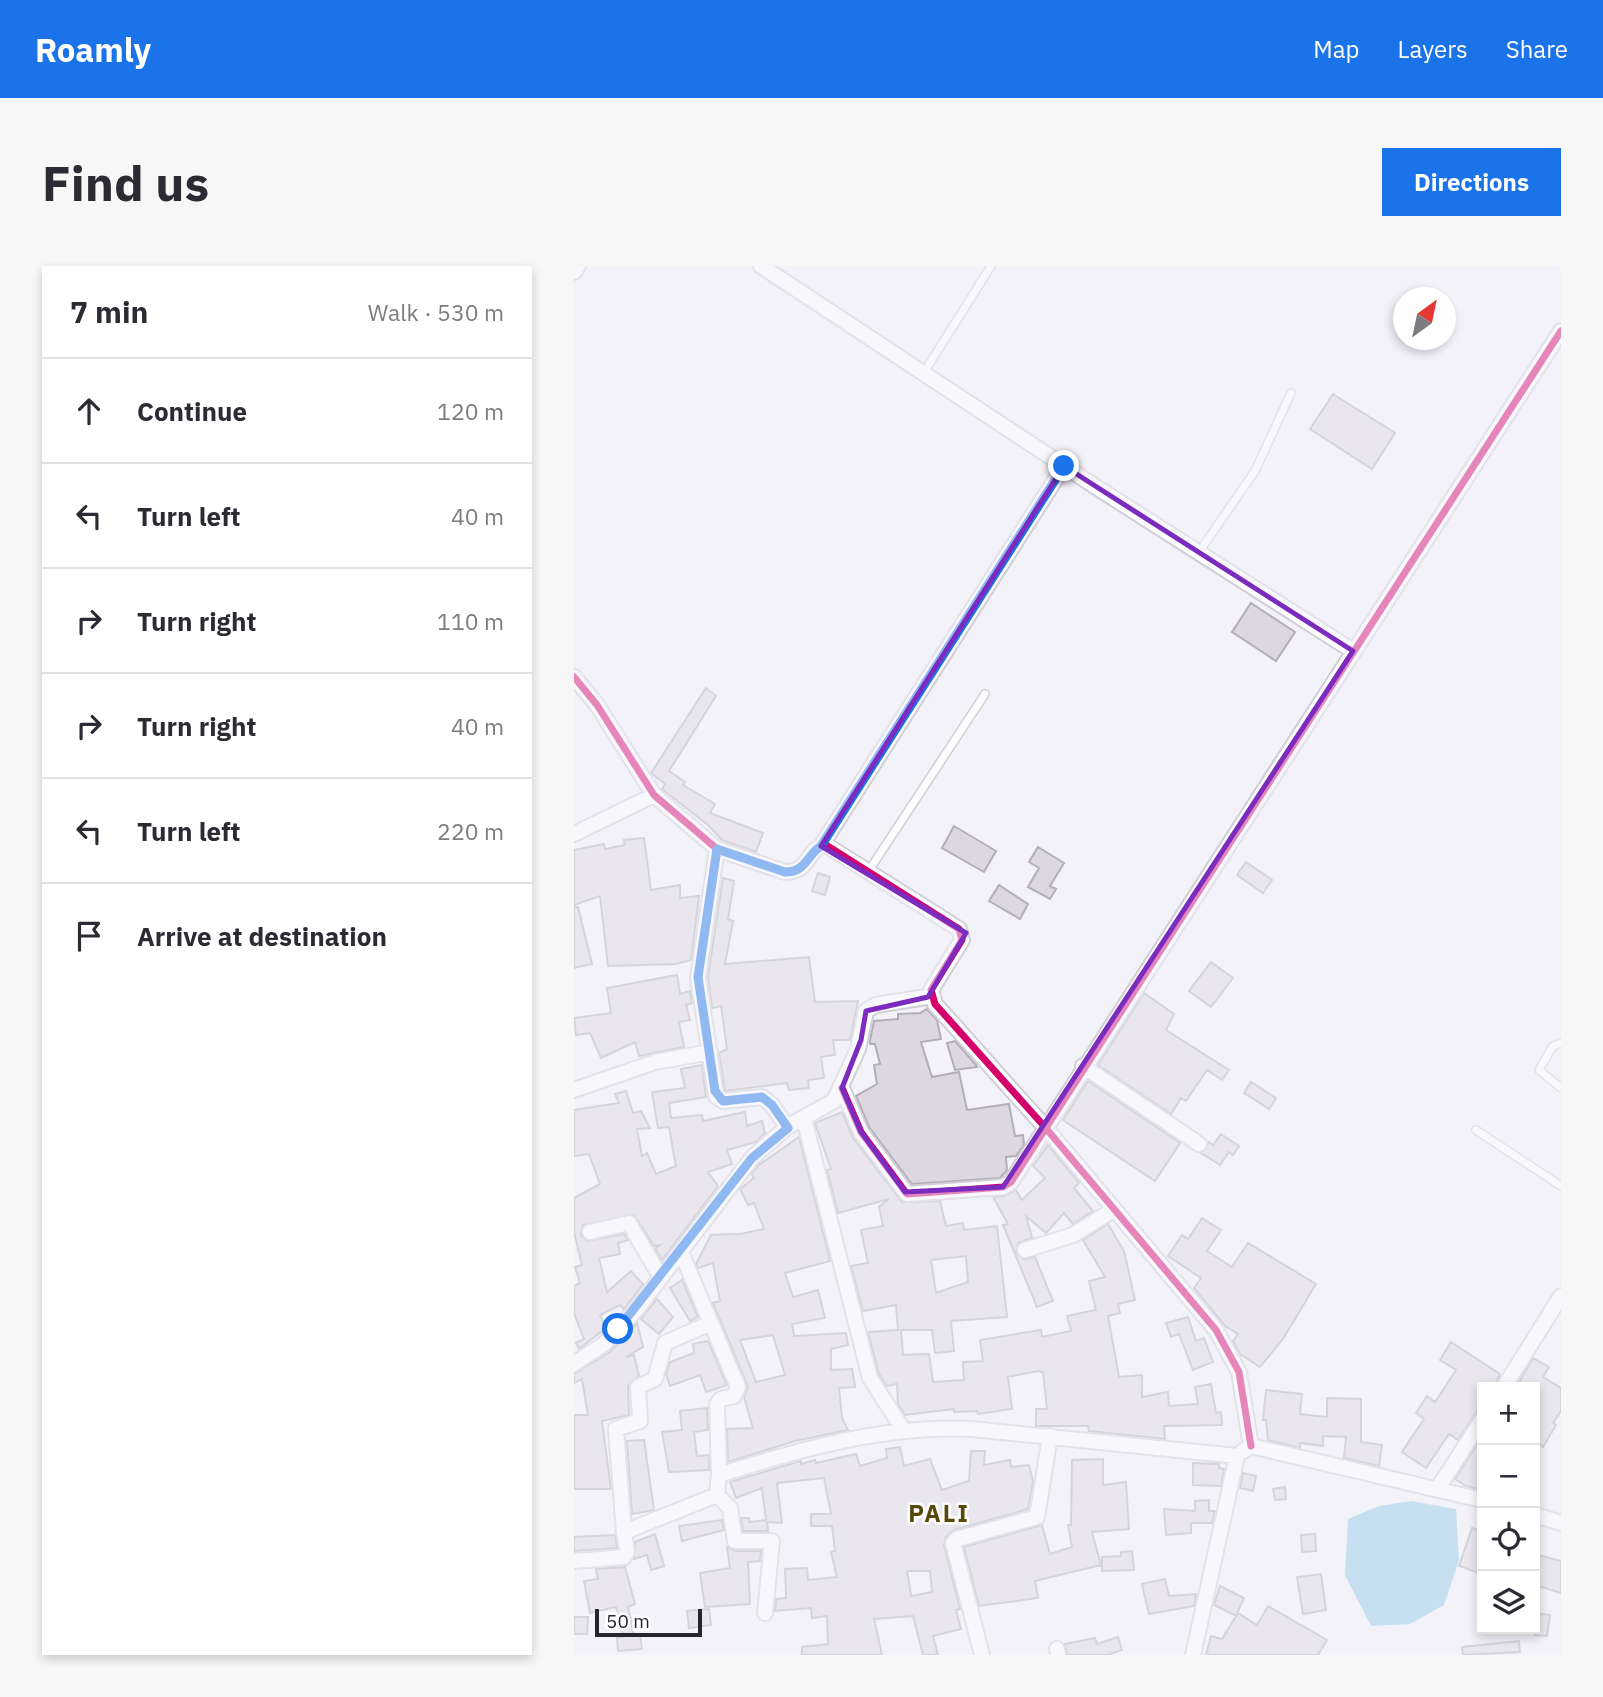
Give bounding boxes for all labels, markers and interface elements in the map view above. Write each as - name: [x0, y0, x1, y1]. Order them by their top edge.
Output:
- text: Roamly: [35, 28, 151, 71]
- text: Map: [1313, 33, 1360, 65]
- text: Layers: [1398, 33, 1468, 65]
- text: Share: [1506, 33, 1568, 65]
- button: Directions: [1382, 148, 1561, 216]
- text: Find us: [42, 151, 209, 214]
- north arrow: [1393, 287, 1456, 350]
- text: 7 min: [70, 292, 148, 331]
- text: Walk · 530 m: [368, 297, 504, 327]
- icon: ahead: [70, 392, 108, 430]
- text: Continue: [137, 394, 247, 428]
- text: 120 m: [437, 396, 504, 426]
- route end: [1048, 450, 1079, 481]
- icon: left: [70, 497, 108, 535]
- text: Turn left: [137, 499, 240, 533]
- text: 40 m: [451, 501, 504, 531]
- icon: right: [70, 602, 108, 640]
- text: Turn right: [137, 604, 256, 638]
- text: 110 m: [437, 606, 504, 636]
- icon: right: [70, 707, 108, 745]
- text: Turn right: [137, 709, 256, 743]
- text: 40 m: [451, 711, 504, 741]
- icon: left: [70, 812, 108, 850]
- text: Turn left: [137, 814, 240, 848]
- text: 220 m: [437, 816, 504, 846]
- icon: arrive: [70, 917, 108, 955]
- text: Arrive at destination: [137, 919, 387, 953]
- route start: [602, 1313, 633, 1344]
- map controls: [1477, 1382, 1540, 1634]
- button: +: [1477, 1382, 1540, 1445]
- button: −: [1477, 1445, 1540, 1508]
- district label: PALI: [908, 1497, 970, 1529]
- button: locate: [1477, 1508, 1540, 1571]
- button: layers: [1477, 1571, 1540, 1634]
- scale bar: [595, 1606, 702, 1638]
- text: 50 m: [606, 1609, 650, 1633]

